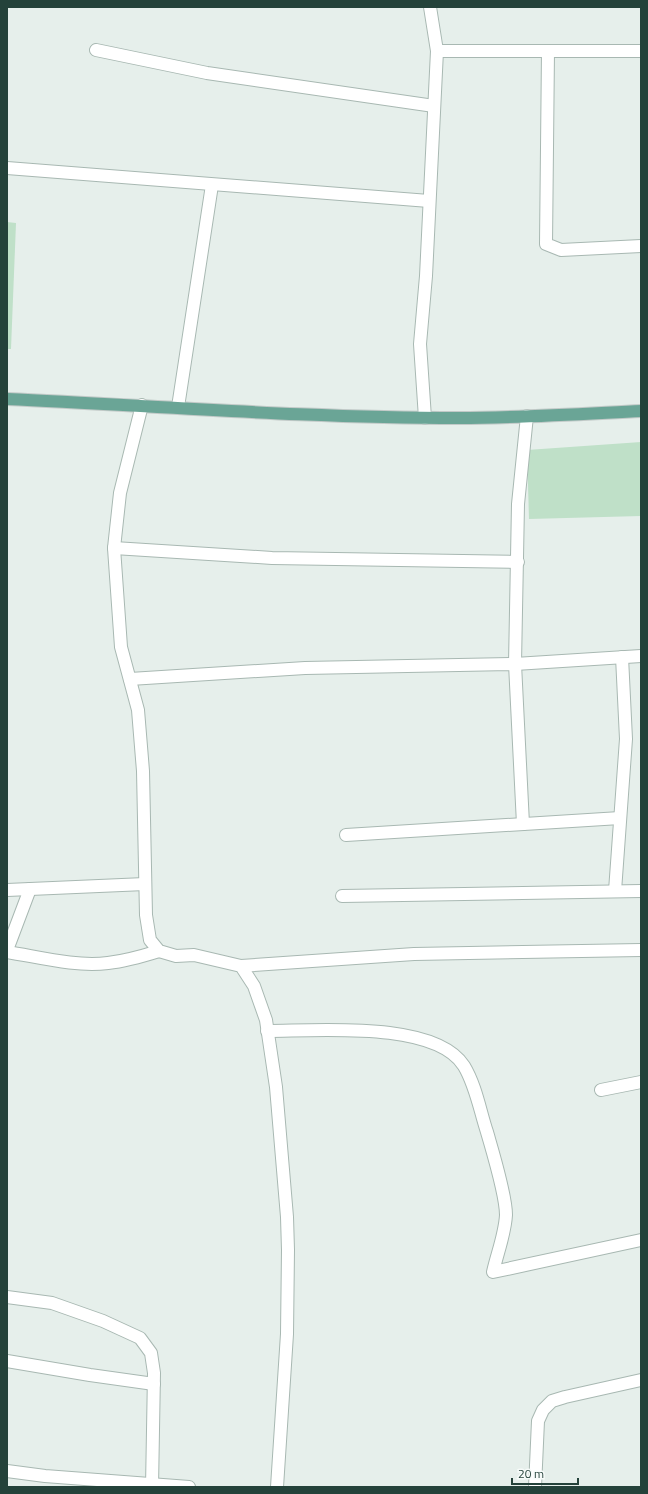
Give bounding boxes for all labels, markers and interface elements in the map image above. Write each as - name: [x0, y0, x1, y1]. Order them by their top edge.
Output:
- scale bar: [512, 1460, 578, 1486]
- text: 20 m: [518, 1464, 544, 1483]

